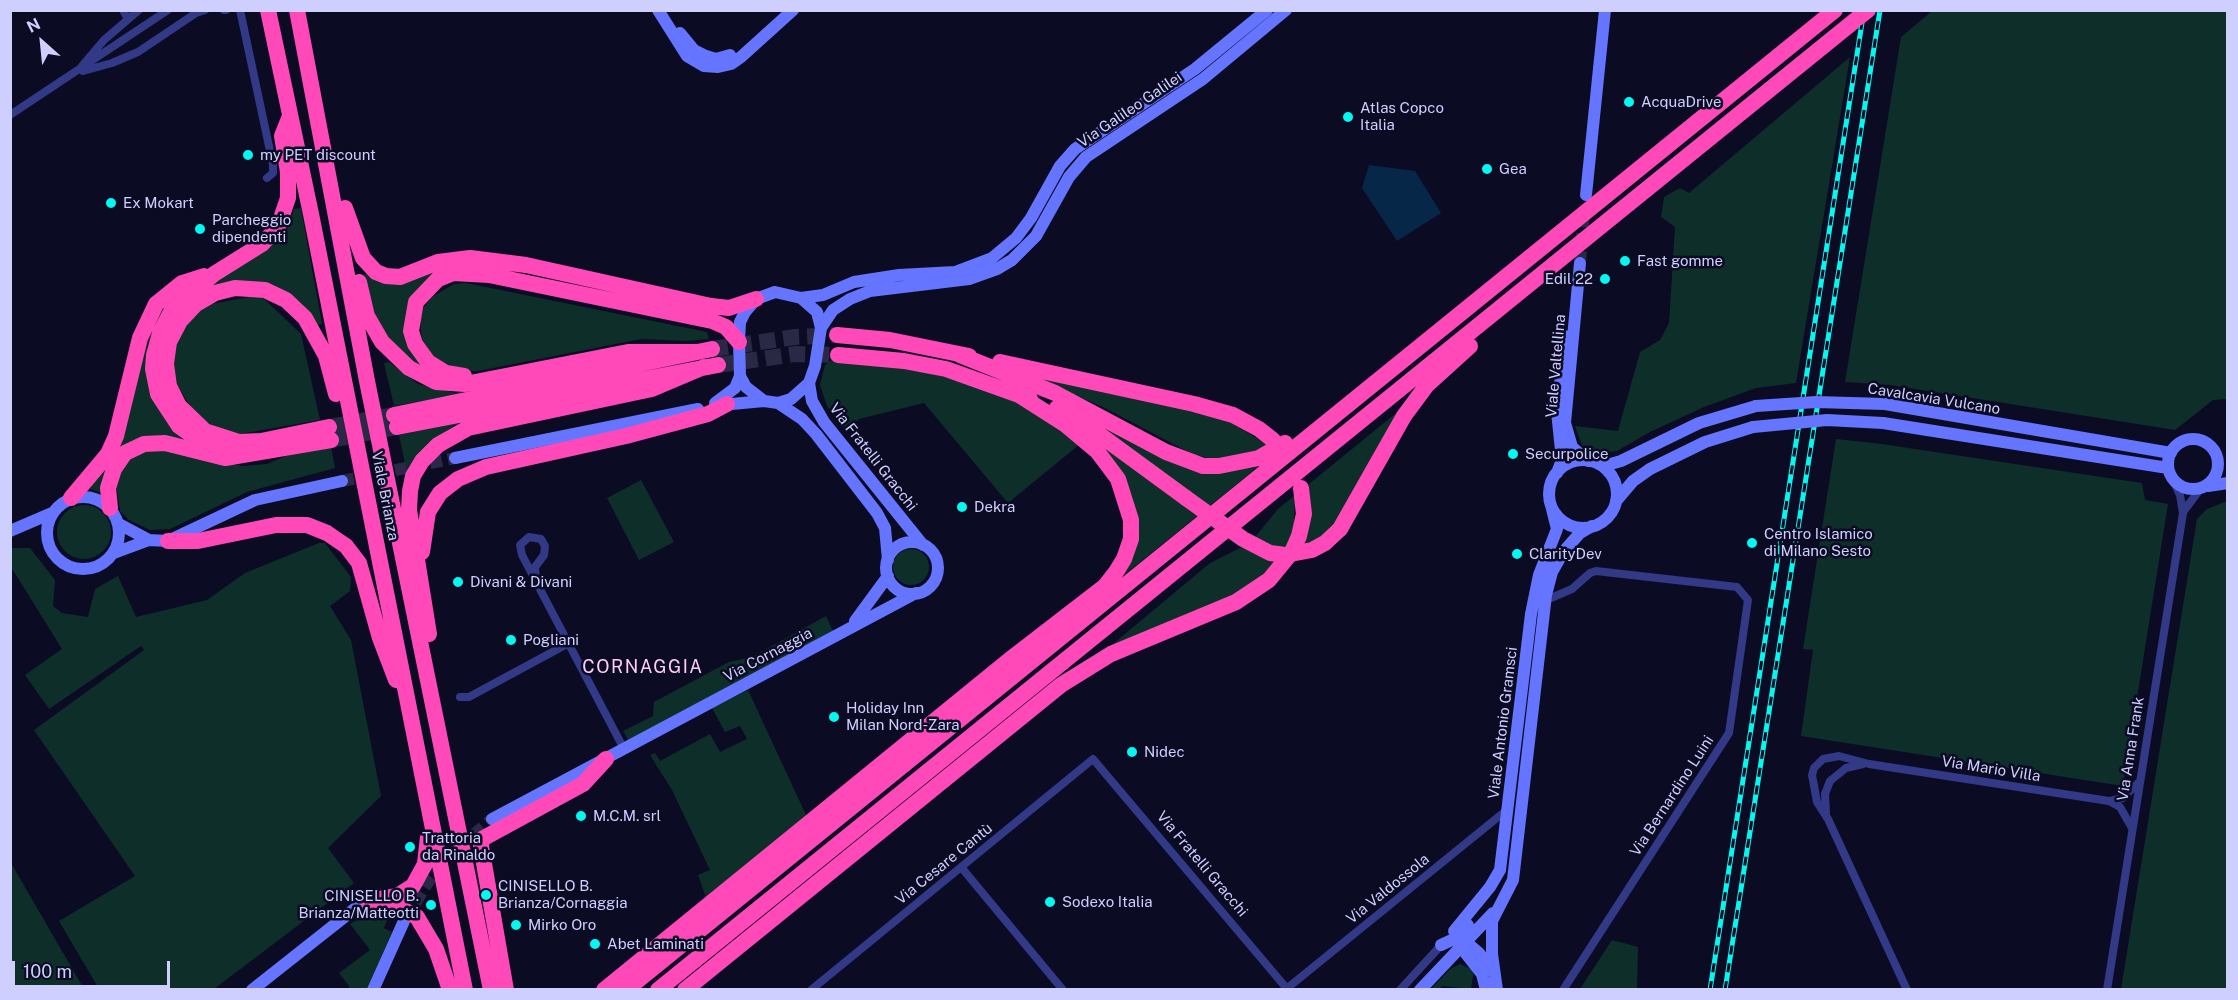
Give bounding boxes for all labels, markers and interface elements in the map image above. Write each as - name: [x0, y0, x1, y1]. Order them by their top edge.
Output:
- north arrow: [12, 12, 72, 72]
- text: N: [24, 14, 43, 37]
- street label: Via Galileo Galilei: [1074, 68, 1186, 152]
- place label: AcquaDrive: [1641, 93, 1721, 111]
- marker: AcquaDrive: [1622, 95, 1636, 109]
- place label: Atlas Copco Italia: [1360, 99, 1444, 134]
- marker: Atlas Copco Italia: [1341, 110, 1355, 124]
- place label: my PET discount: [260, 146, 376, 164]
- marker: my PET discount: [241, 148, 255, 162]
- place label: Gea: [1499, 160, 1527, 178]
- marker: Gea: [1480, 162, 1494, 176]
- place label: Ex Mokart: [123, 194, 194, 212]
- marker: Ex Mokart: [104, 196, 118, 210]
- place label: Parcheggio dipendenti: [212, 211, 291, 246]
- marker: Parcheggio dipendenti: [193, 222, 207, 236]
- place label: Fast gomme: [1637, 252, 1723, 270]
- marker: Fast gomme: [1618, 254, 1632, 268]
- place label: Edil 22: [1545, 270, 1593, 288]
- marker: Edil 22: [1598, 272, 1612, 286]
- street label: Viale Valtellina: [1543, 314, 1569, 418]
- street label: Cavalcavia Vulcano: [1866, 380, 2002, 418]
- street label: Via Fratelli Gracchi: [825, 399, 921, 515]
- place label: Securpolice: [1525, 445, 1609, 463]
- marker: Securpolice: [1506, 447, 1520, 461]
- street label: Viale Brianza: [368, 450, 402, 542]
- place label: Dekra: [974, 498, 1015, 516]
- marker: Dekra: [955, 500, 969, 514]
- place label: Centro Islamico di Milano Sesto: [1764, 525, 1873, 560]
- marker: Centro Islamico di Milano Sesto: [1745, 536, 1759, 550]
- place label: ClarityDev: [1529, 545, 1602, 563]
- marker: ClarityDev: [1510, 547, 1524, 561]
- place label: Divani & Divani: [470, 573, 572, 591]
- marker: Divani & Divani: [451, 575, 465, 589]
- street label: Via Cornaggia: [721, 624, 815, 686]
- place label: Pogliani: [523, 631, 579, 649]
- marker: Pogliani: [504, 633, 518, 647]
- street label: Viale Antonio Gramsci: [1485, 646, 1521, 800]
- district label: CORNAGGIA: [582, 656, 704, 678]
- street label: Via Anna Frank: [2114, 695, 2148, 803]
- place label: Holiday Inn Milan Nord-Zara: [846, 699, 960, 734]
- marker: Holiday Inn Milan Nord-Zara: [827, 710, 841, 724]
- street label: Via Bernardino Luini: [1626, 732, 1718, 860]
- place label: Nidec: [1144, 743, 1185, 761]
- marker: Nidec: [1125, 745, 1139, 759]
- street label: Via Mario Villa: [1940, 752, 2042, 786]
- place label: M.C.M. srl: [593, 807, 661, 825]
- street label: Via Fratelli Gracchi: [1153, 808, 1251, 920]
- marker: M.C.M. srl: [574, 809, 588, 823]
- street label: Via Cesare Cantù: [892, 819, 996, 909]
- place label: Trattoria da Rinaldo: [422, 829, 495, 864]
- marker: Trattoria da Rinaldo: [403, 840, 417, 854]
- street label: Via Valdossola: [1343, 850, 1433, 928]
- place label: CINISELLO B. Brianza/Cornaggia: [498, 877, 627, 912]
- place label: CINISELLO B. Brianza/Matteotti: [298, 887, 419, 922]
- marker: CINISELLO B. Brianza/Cornaggia: [479, 888, 493, 902]
- place label: Sodexo Italia: [1062, 893, 1152, 911]
- marker: Sodexo Italia: [1043, 895, 1057, 909]
- marker: CINISELLO B. Brianza/Matteotti: [424, 898, 438, 912]
- place label: Mirko Oro: [528, 916, 596, 934]
- marker: Mirko Oro: [509, 918, 523, 932]
- place label: Abet Laminati: [607, 935, 704, 953]
- marker: Abet Laminati: [588, 937, 602, 951]
- scale bar: [15, 949, 172, 987]
- text: 100 m: [23, 961, 72, 982]

